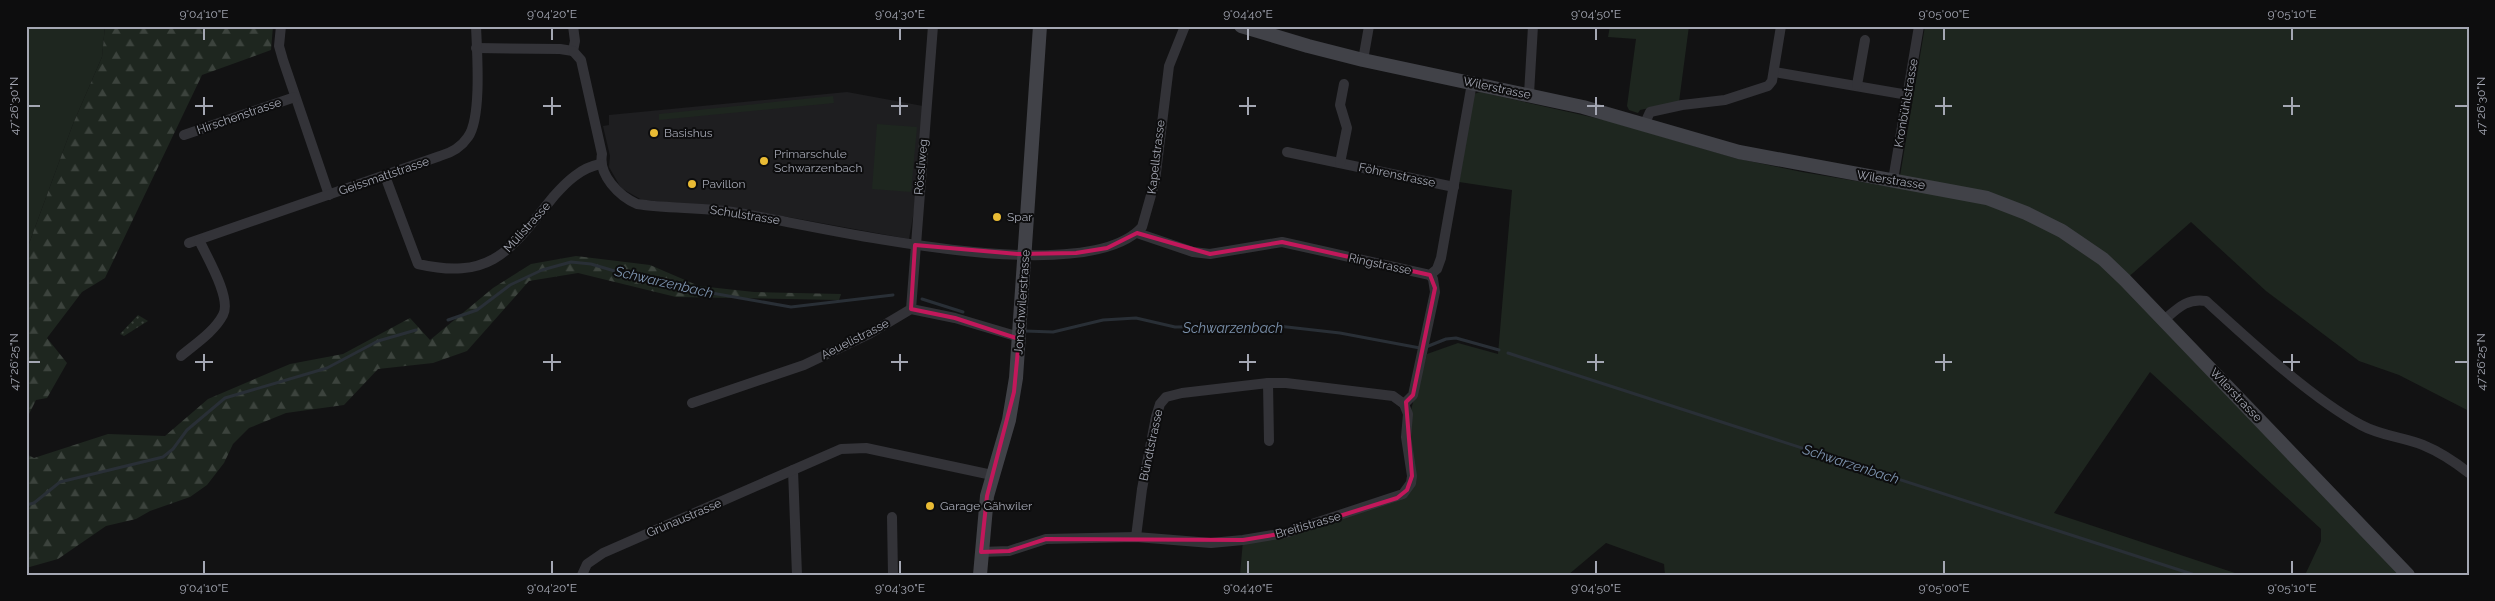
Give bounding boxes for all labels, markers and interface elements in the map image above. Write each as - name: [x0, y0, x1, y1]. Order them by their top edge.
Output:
- text: 9°04'10"E: [179, 7, 229, 21]
- text: 9°04'20"E: [527, 7, 577, 21]
- text: 9°04'30"E: [875, 7, 925, 21]
- text: 9°04'40"E: [1223, 7, 1273, 21]
- text: 9°04'50"E: [1571, 7, 1621, 21]
- text: 9°05'00"E: [1918, 7, 1970, 21]
- text: 9°05'10"E: [2267, 7, 2317, 21]
- street label: Kronbühlstrasse: [1891, 58, 1921, 148]
- street label: Wilerstrasse: [1462, 74, 1532, 102]
- text: 47°26'30"N: [7, 77, 21, 135]
- text: 47°26'30"N: [2474, 77, 2488, 135]
- street label: Hirschenstrasse: [195, 95, 283, 137]
- street label: Kapellstrasse: [1145, 119, 1167, 195]
- place label: Basishus: [664, 126, 713, 140]
- marker: Basishus: [648, 127, 660, 139]
- street label: Rössliweg: [912, 138, 930, 196]
- place label: Primarschule Schwarzenbach: [774, 147, 862, 175]
- street label: Geissmattstrasse: [337, 154, 431, 198]
- marker: Primarschule Schwarzenbach: [758, 155, 770, 167]
- street label: Föhrenstrasse: [1357, 160, 1437, 190]
- street label: Wilerstrasse: [1856, 168, 1926, 192]
- place label: Pavillon: [702, 177, 745, 191]
- marker: Pavillon: [686, 178, 698, 190]
- street label: Mülistrasse: [501, 199, 553, 255]
- street label: Schulstrasse: [709, 203, 781, 227]
- place label: Spar: [1007, 210, 1033, 224]
- marker: Spar: [991, 211, 1003, 223]
- street label: Jonschwilerstrasse: [1011, 249, 1033, 355]
- street label: Ringstrasse: [1347, 251, 1413, 277]
- water label: Schwarzenbach: [612, 263, 715, 301]
- street label: Aeuelistrasse: [819, 316, 891, 362]
- water label: Schwarzenbach: [1182, 320, 1283, 336]
- text: 47°26'25"N: [7, 333, 21, 391]
- text: 47°26'25"N: [2474, 333, 2488, 391]
- street label: Wilerstrasse: [2207, 365, 2265, 425]
- street label: Bündtstrasse: [1137, 408, 1165, 482]
- water label: Schwarzenbach: [1800, 441, 1901, 487]
- street label: Grünaustrasse: [645, 496, 723, 540]
- place label: Garage Gähwiler: [940, 499, 1033, 513]
- marker: Garage Gähwiler: [924, 500, 936, 512]
- street label: Breitistrasse: [1274, 509, 1342, 541]
- text: 9°04'10"E: [179, 581, 229, 595]
- text: 9°04'20"E: [527, 581, 577, 595]
- text: 9°04'30"E: [875, 581, 925, 595]
- text: 9°04'40"E: [1223, 581, 1273, 595]
- text: 9°04'50"E: [1571, 581, 1621, 595]
- text: 9°05'00"E: [1918, 581, 1970, 595]
- text: 9°05'10"E: [2267, 581, 2317, 595]

